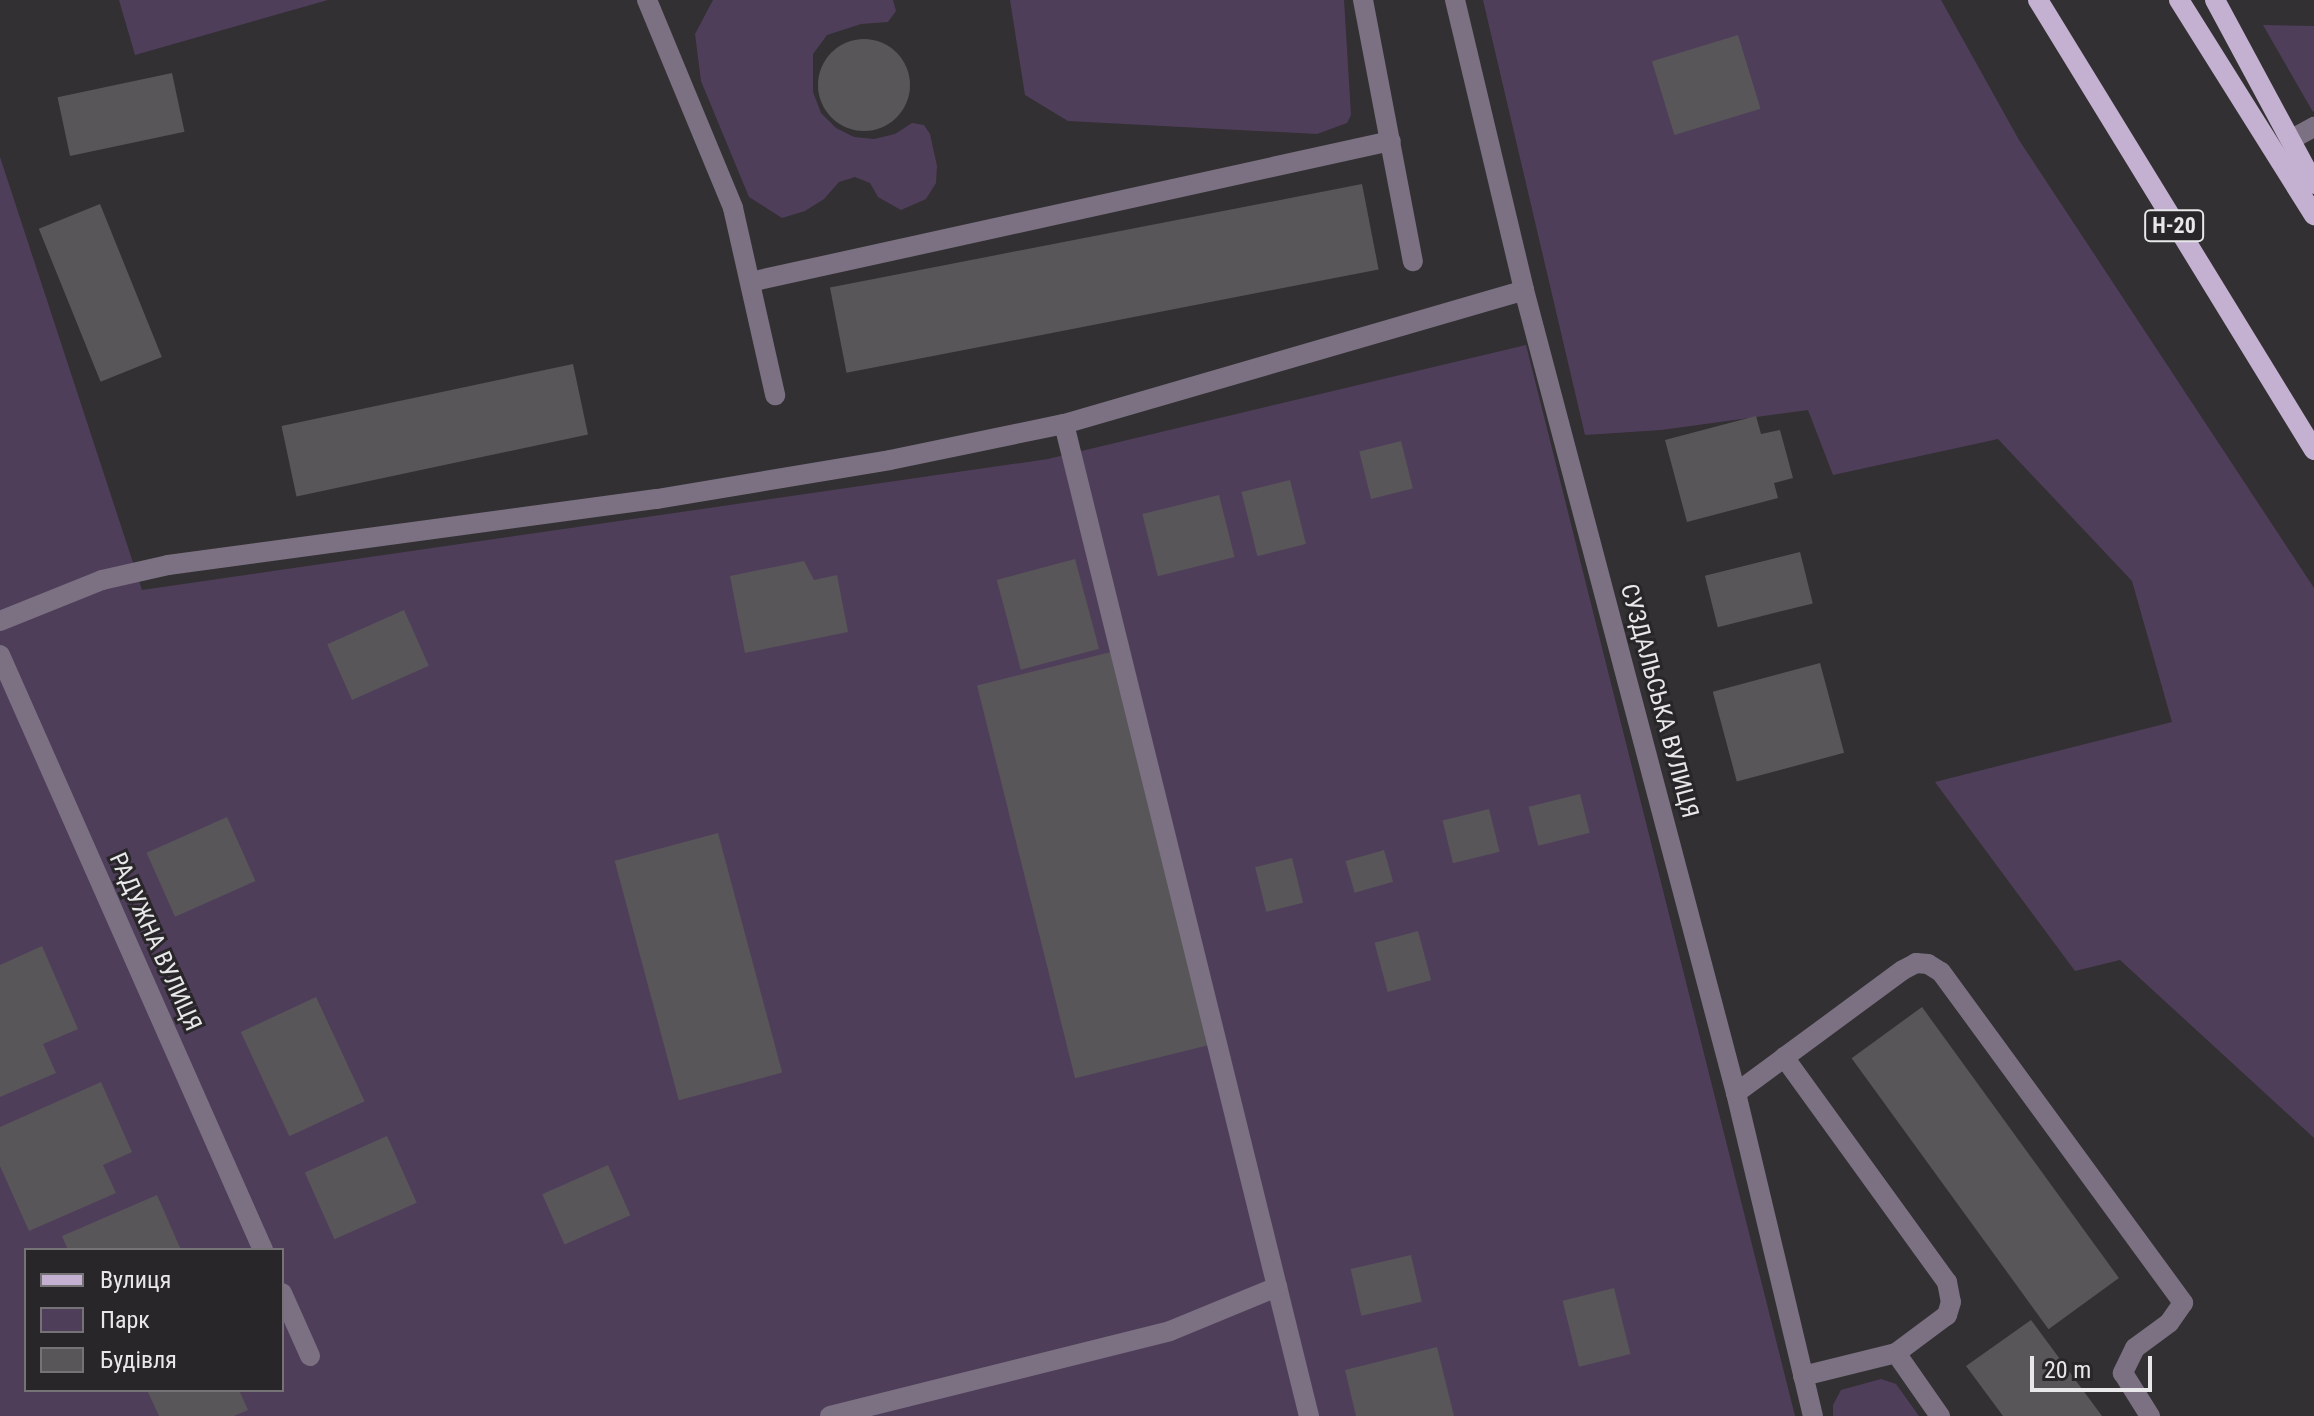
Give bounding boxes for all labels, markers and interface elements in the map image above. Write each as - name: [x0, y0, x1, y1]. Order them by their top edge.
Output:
- road number: Н-20: [2144, 208, 2204, 244]
- street label: СУЗДАЛЬСЬКА ВУЛИЦЯ: [1614, 581, 1704, 821]
- street label: РАДУЖНА ВУЛИЦЯ: [103, 848, 207, 1036]
- legend: [24, 1248, 284, 1392]
- text: Вулиця: [100, 1266, 171, 1294]
- text: Парк: [100, 1306, 150, 1334]
- scale bar: [2034, 1340, 2156, 1390]
- text: Будівля: [100, 1346, 177, 1374]
- text: 20 m: [2044, 1356, 2091, 1384]

